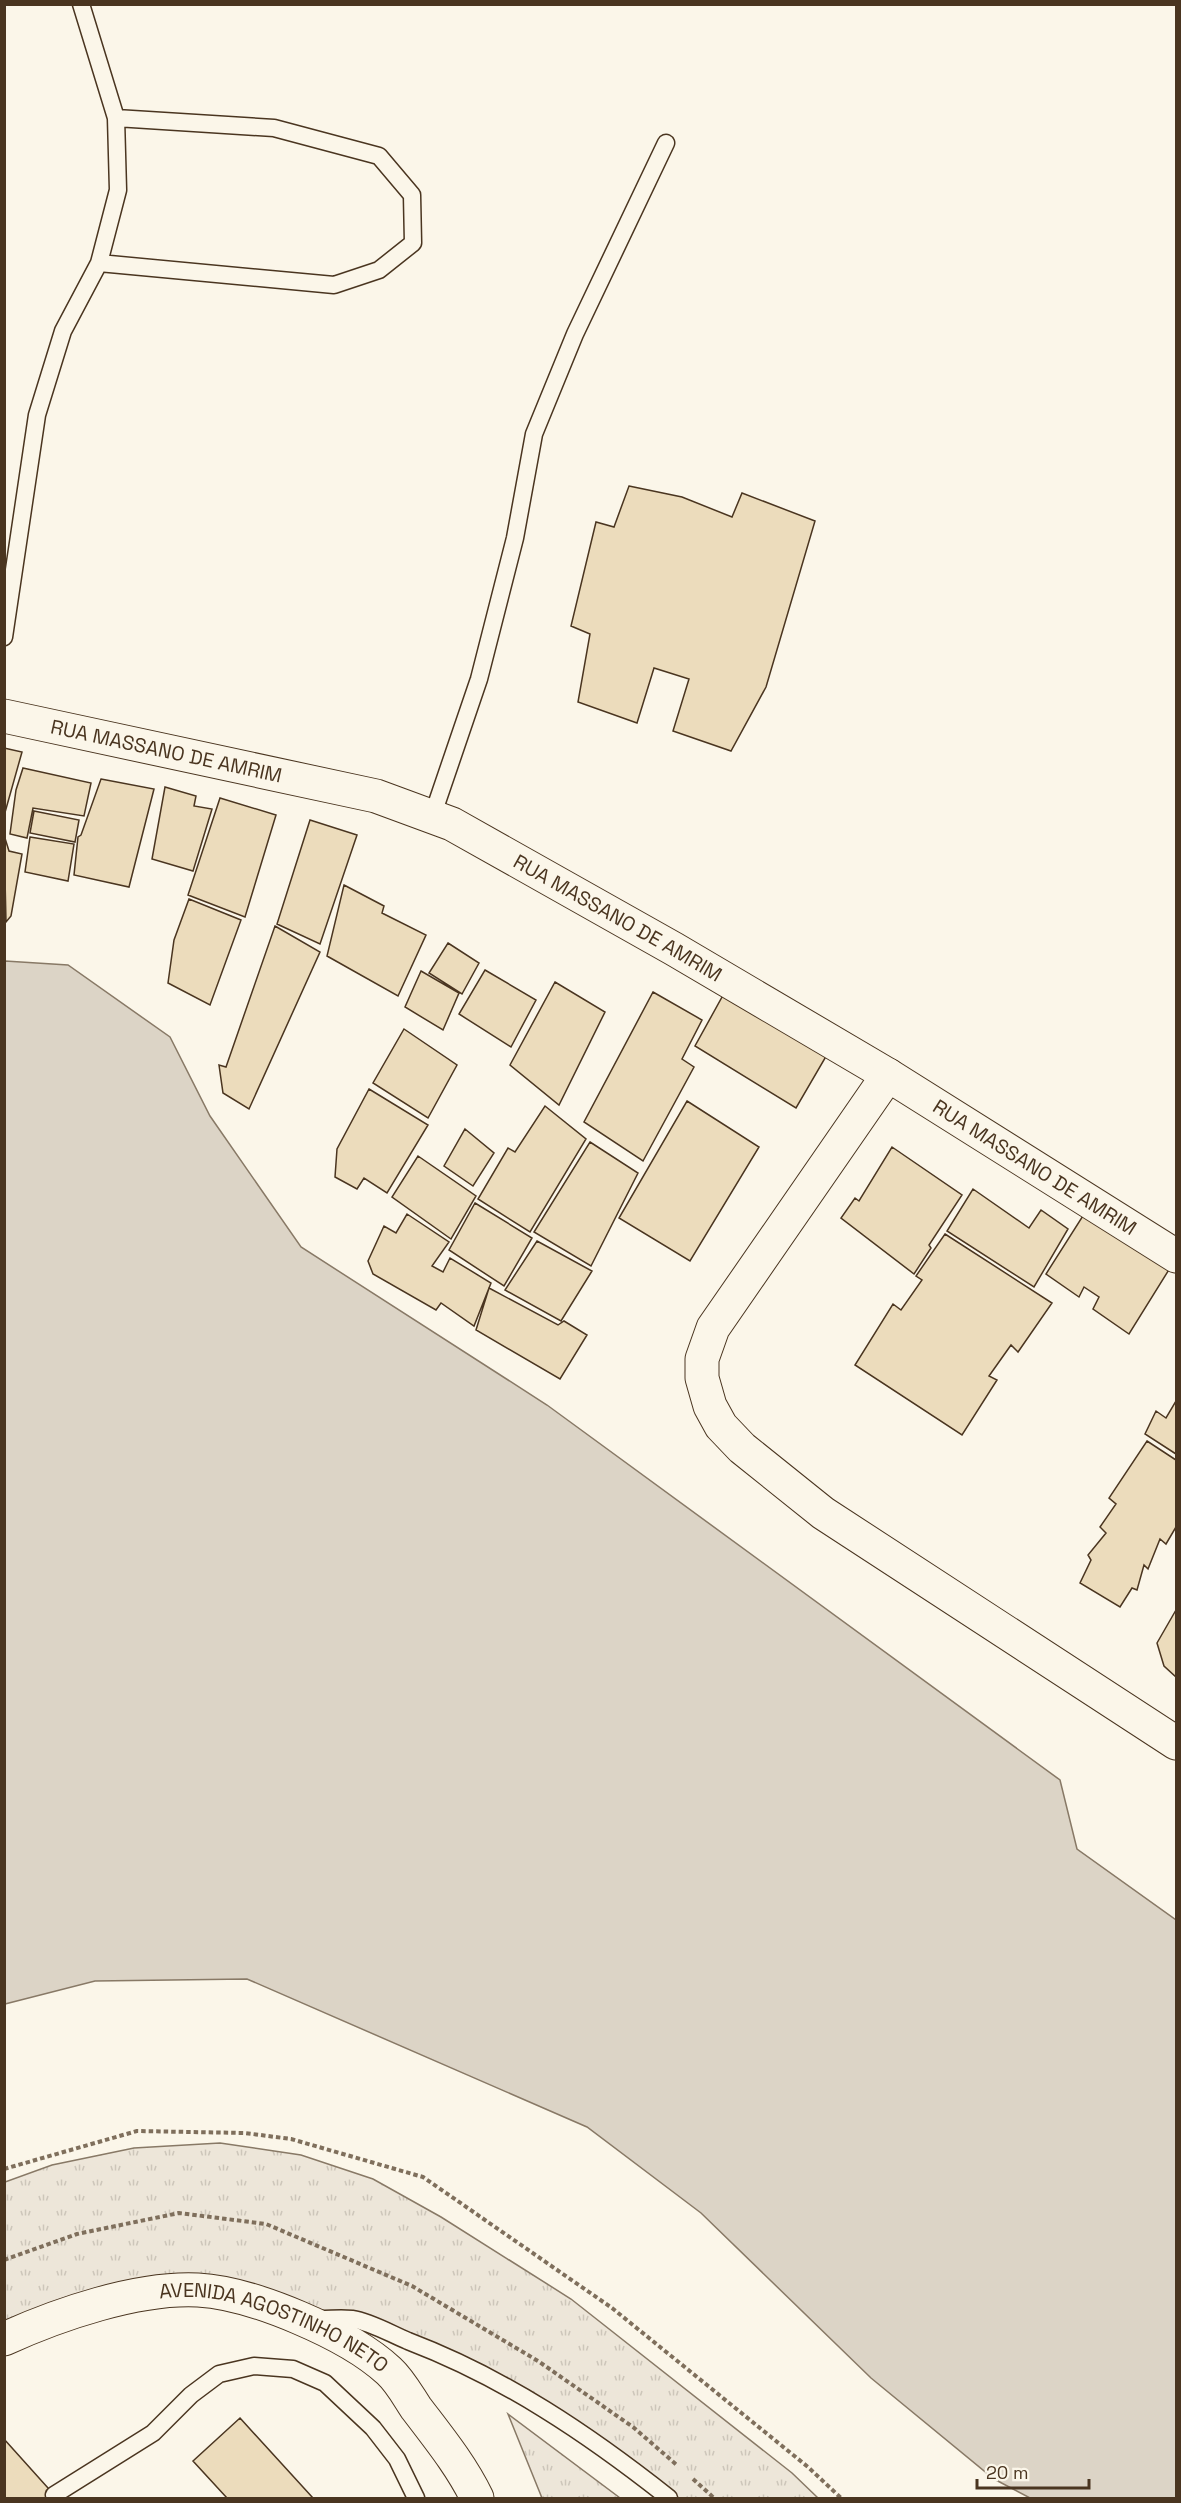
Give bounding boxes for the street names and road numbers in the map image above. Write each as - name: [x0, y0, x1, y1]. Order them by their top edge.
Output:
- street label: RUA MASSANO DE AMRIM: [48, 713, 284, 788]
- street label: RUA MASSANO DE AMRIM: [509, 848, 727, 987]
- street label: RUA MASSANO DE AMRIM: [928, 1093, 1142, 1241]
- street label: AVENIDA AGOSTINHO NETO: [158, 2277, 394, 2378]

